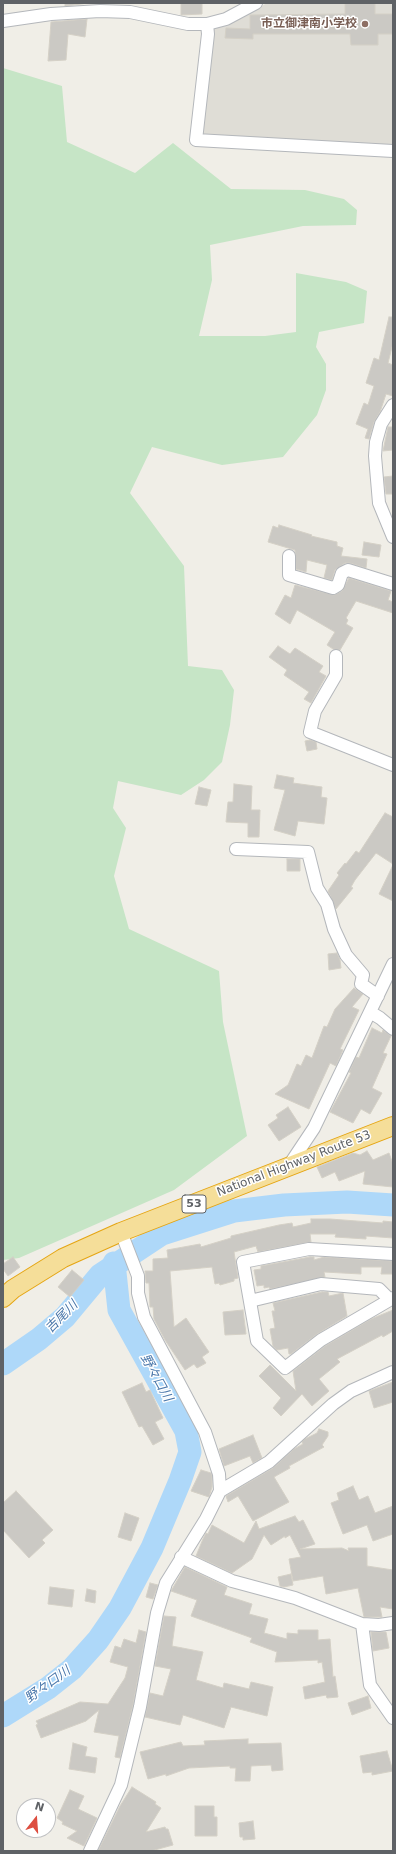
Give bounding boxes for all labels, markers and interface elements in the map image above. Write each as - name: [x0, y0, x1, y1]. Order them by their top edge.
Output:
- place label: 市立御津南小学校: [261, 17, 357, 31]
- marker: 市立御津南小学校: [360, 19, 370, 29]
- street label: National Highway Route 53: [215, 1128, 373, 1200]
- road number: 53: [182, 1195, 206, 1213]
- water label: 吉尾川: [43, 1298, 81, 1336]
- water label: 野々口川: [137, 1351, 175, 1405]
- water label: 野々口川: [22, 1663, 74, 1707]
- north arrow: [16, 1798, 56, 1838]
- text: N: [33, 1799, 46, 1815]

